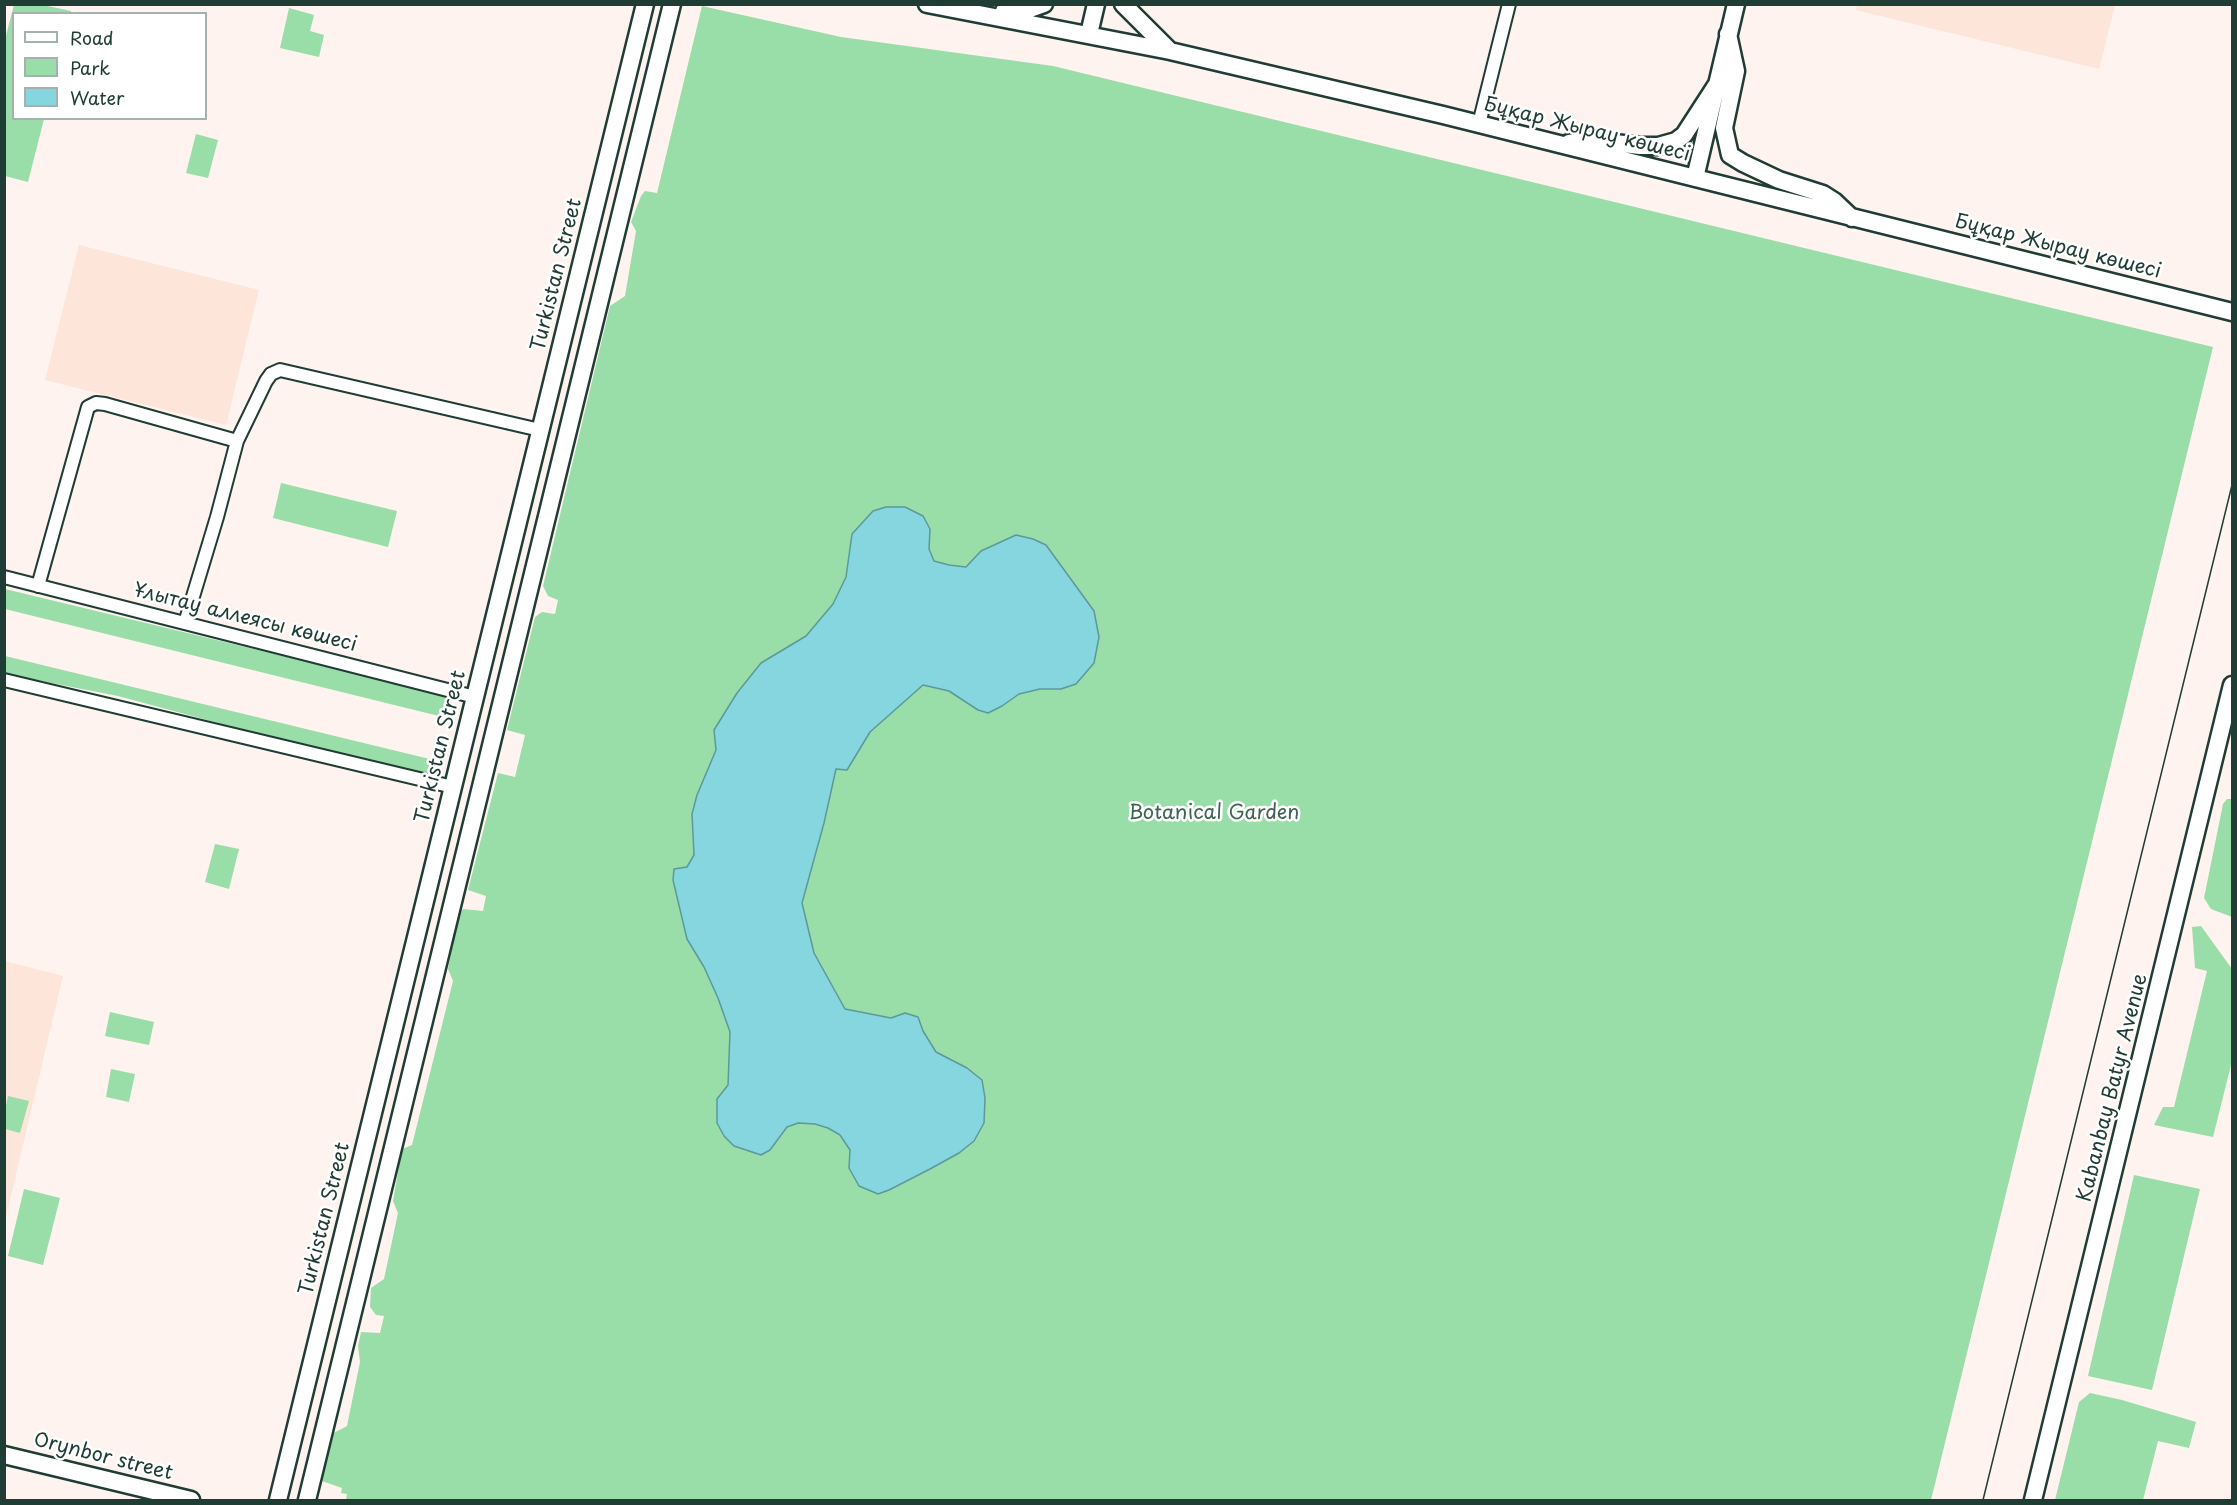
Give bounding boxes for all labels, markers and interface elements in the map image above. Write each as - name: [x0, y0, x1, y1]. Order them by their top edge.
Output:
- legend: [12, 12, 207, 120]
- text: Road: [70, 24, 114, 51]
- text: Park: [70, 54, 110, 81]
- text: Water: [70, 84, 124, 111]
- street label: Бұқар Жырау көшесі: [1481, 93, 1693, 167]
- street label: Turkistan Street: [526, 196, 588, 354]
- street label: Бұқар Жырау көшесі: [1952, 210, 2164, 284]
- street label: Ұлытау аллеясы көшесі: [131, 579, 359, 657]
- street label: Turkistan Street: [410, 668, 472, 826]
- park label: Botanical Garden: [1129, 801, 1299, 825]
- street label: Kabanbay Batyr Avenue: [2073, 972, 2153, 1204]
- street label: Turkistan Street: [294, 1140, 356, 1298]
- street label: Orynbor street: [31, 1428, 175, 1486]

